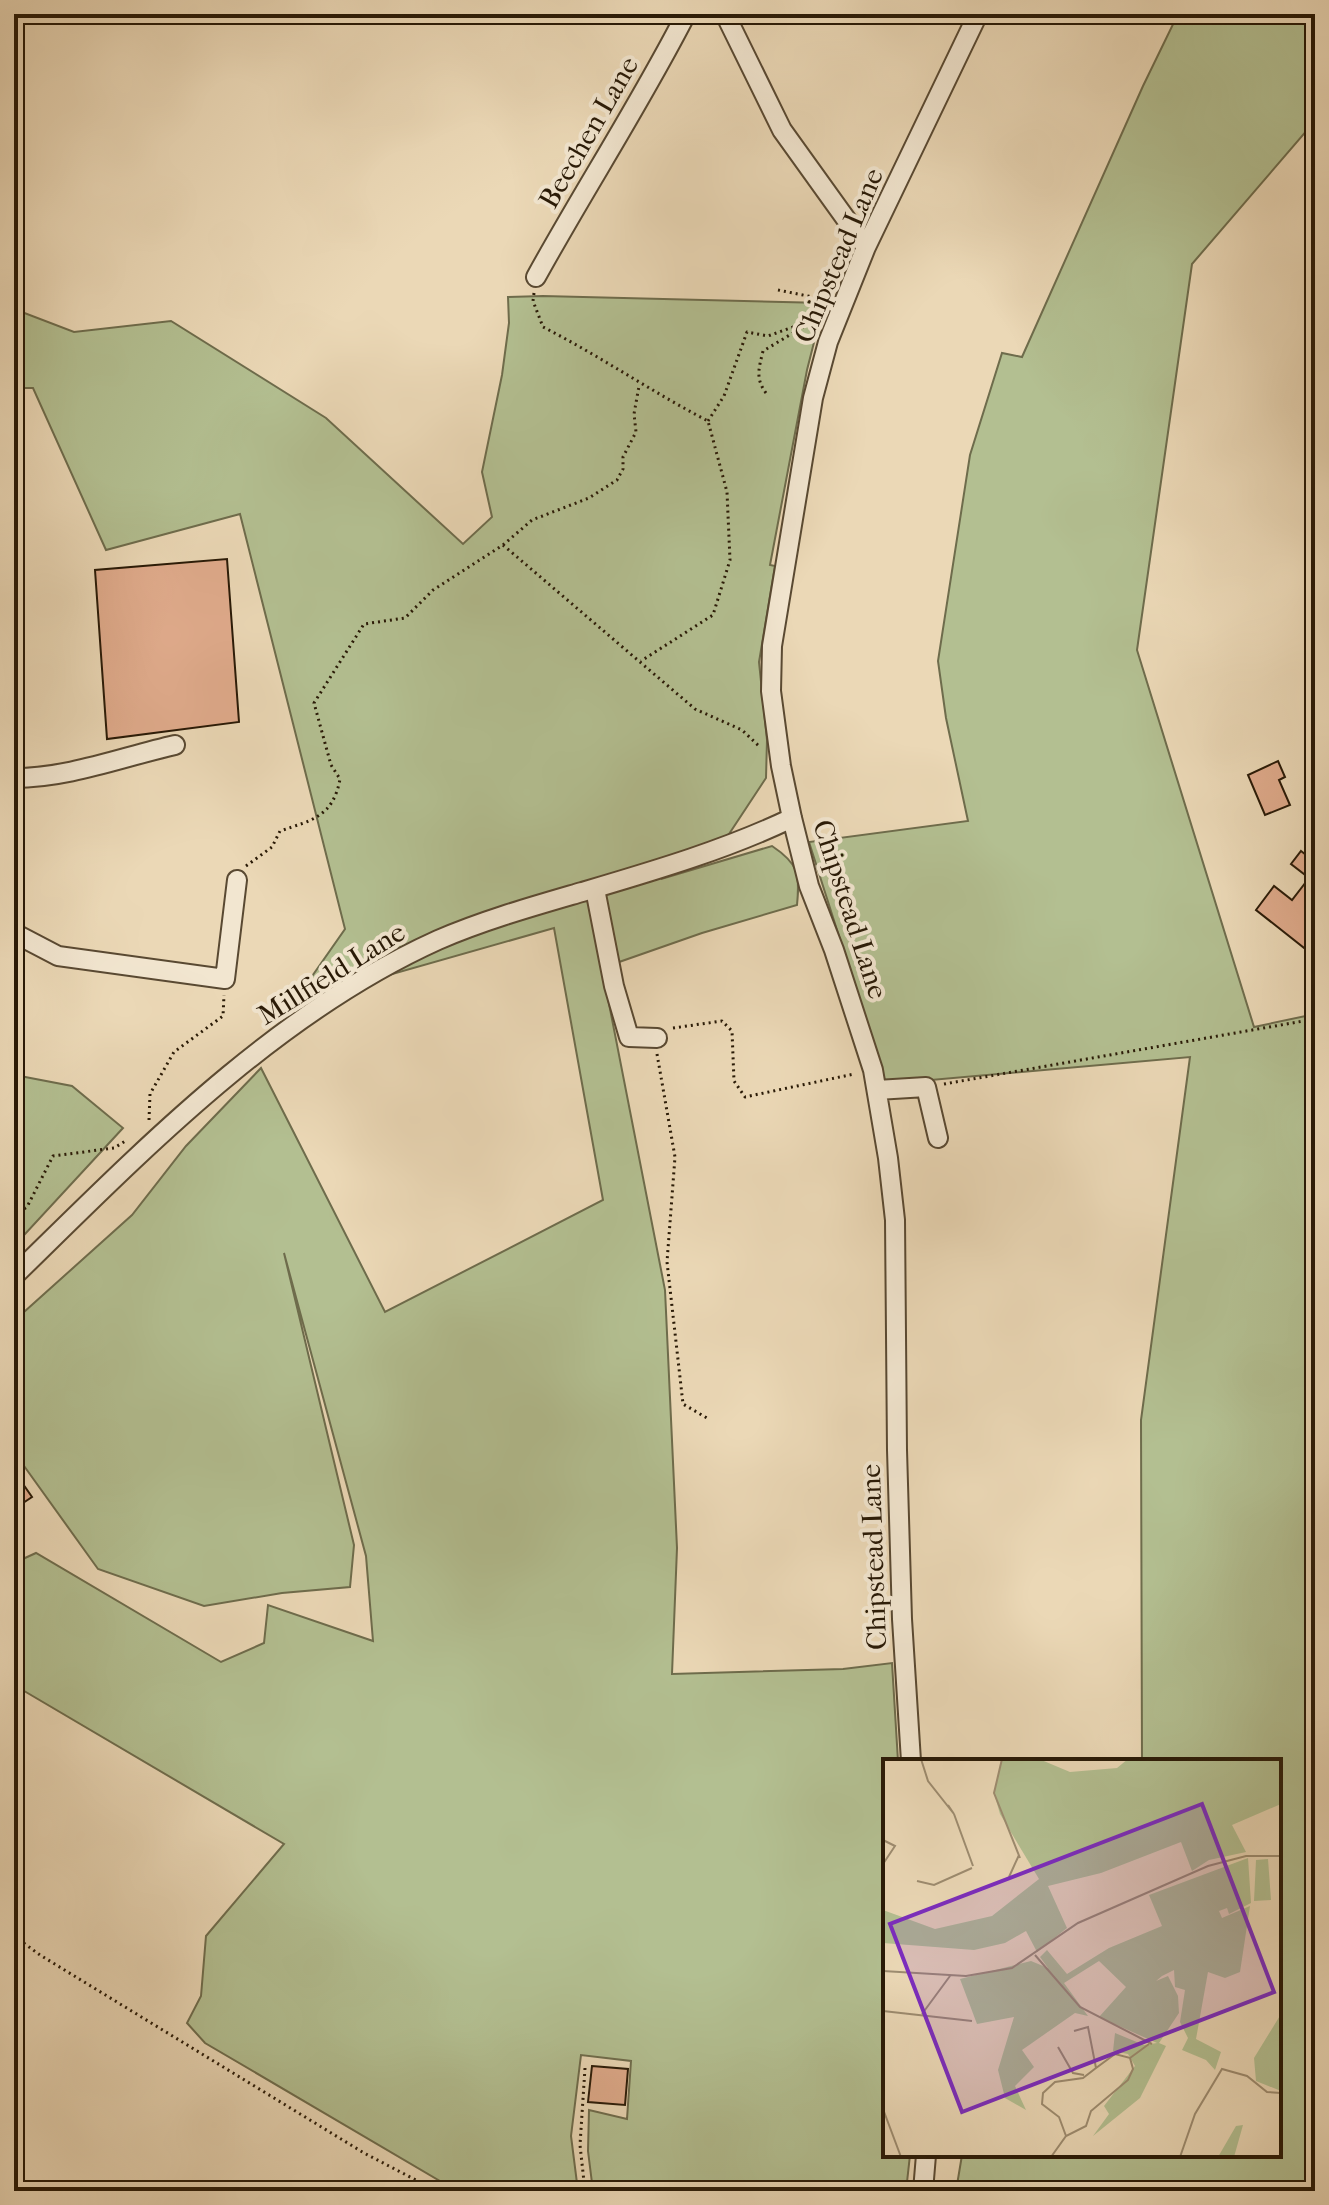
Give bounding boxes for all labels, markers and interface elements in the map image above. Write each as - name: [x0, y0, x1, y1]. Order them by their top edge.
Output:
- street label: Beechen Lane: [532, 50, 645, 214]
- street label: Chipstead Lane: [787, 163, 890, 347]
- street label: Chipstead Lane: [806, 815, 895, 1003]
- street label: Millfield Lane: [252, 915, 411, 1032]
- street label: Chipstead Lane: [854, 1463, 893, 1651]
- inset map: [883, 1759, 1281, 2157]

